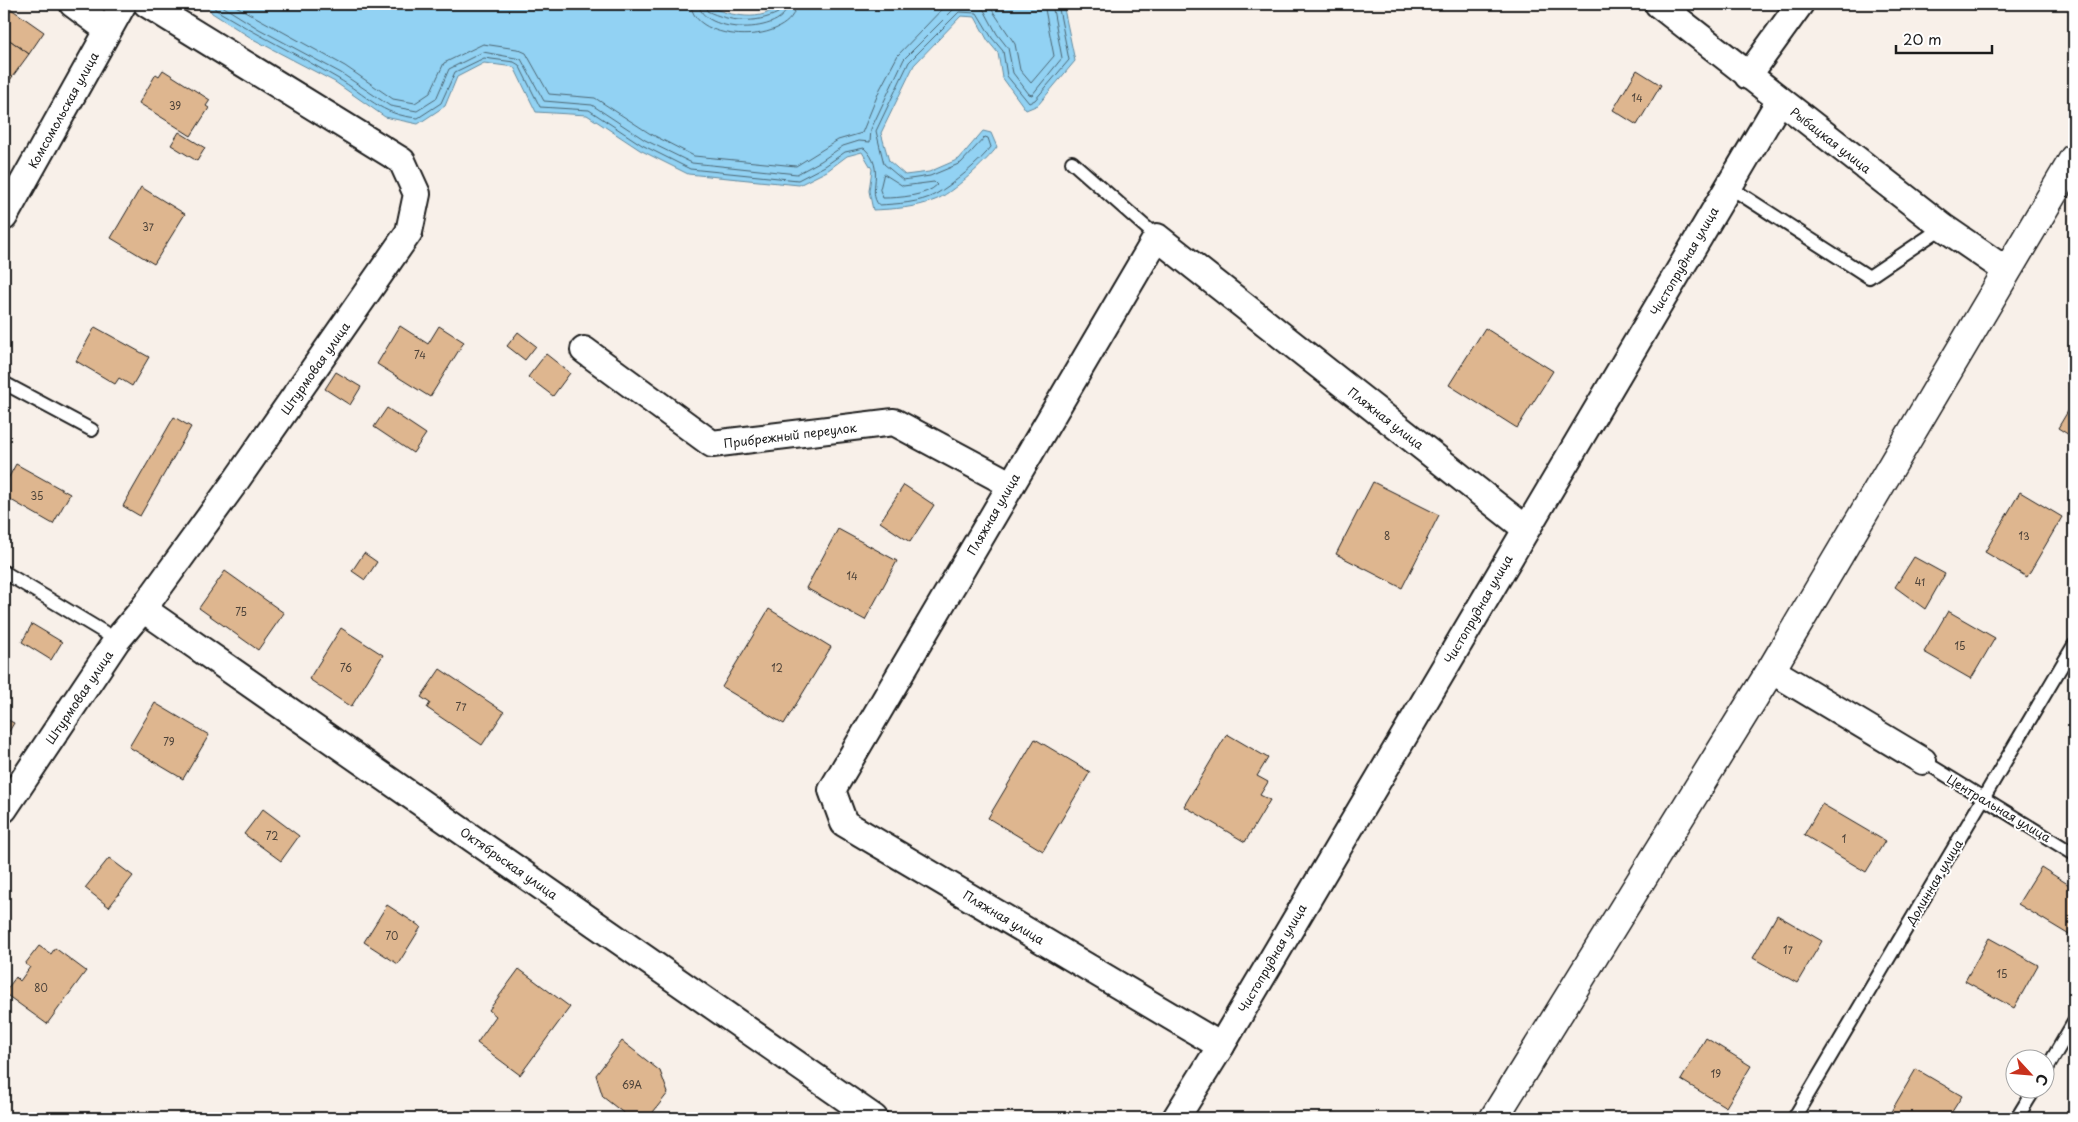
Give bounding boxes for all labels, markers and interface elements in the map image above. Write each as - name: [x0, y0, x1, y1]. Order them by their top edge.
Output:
- scale bar: [1896, 22, 1992, 54]
- text: 20 m: [1903, 27, 1942, 50]
- street label: Комсомольская улица: [23, 48, 103, 172]
- house number: 14: [1631, 90, 1643, 105]
- house number: 39: [169, 98, 181, 113]
- street label: Рыбацкая улица: [1787, 103, 1875, 178]
- street label: Чистопрудная улица: [1645, 203, 1723, 319]
- house number: 37: [142, 219, 155, 234]
- street label: Штурмовая улица: [276, 318, 354, 418]
- house number: 74: [414, 347, 426, 362]
- street label: Пляжная улица: [1344, 383, 1428, 454]
- street label: Прибрежный переулок: [723, 418, 858, 452]
- street label: Пляжная улица: [962, 469, 1024, 558]
- house number: 35: [31, 488, 43, 503]
- house number: 8: [1384, 528, 1390, 543]
- house number: 13: [2018, 528, 2030, 543]
- street label: Чистопрудная улица: [1439, 551, 1517, 667]
- house number: 14: [846, 568, 858, 583]
- house number: 41: [1915, 574, 1925, 589]
- house number: 75: [235, 604, 247, 619]
- house number: 15: [1955, 638, 1965, 653]
- street label: Штурмовая улица: [41, 646, 117, 747]
- house number: 76: [340, 660, 352, 675]
- house number: 12: [771, 660, 783, 675]
- house number: 77: [455, 699, 467, 714]
- house number: 79: [163, 734, 175, 749]
- street label: Центральная улица: [1944, 770, 2055, 846]
- street label: Октябрьская улица: [457, 823, 562, 904]
- house number: 72: [266, 828, 278, 843]
- house number: 1: [1842, 831, 1846, 846]
- street label: Долинная улица: [1901, 835, 1967, 929]
- street label: Пляжная улица: [960, 886, 1048, 949]
- street label: Чистопрудная улица: [1233, 900, 1311, 1016]
- house number: 70: [386, 928, 398, 943]
- house number: 17: [1783, 942, 1794, 957]
- house number: 15: [1997, 966, 2007, 981]
- house number: 80: [34, 980, 48, 995]
- north arrow: [2006, 1050, 2056, 1100]
- house number: 19: [1711, 1066, 1721, 1081]
- text: С: [2030, 1071, 2054, 1089]
- house number: 69А: [622, 1077, 642, 1092]

